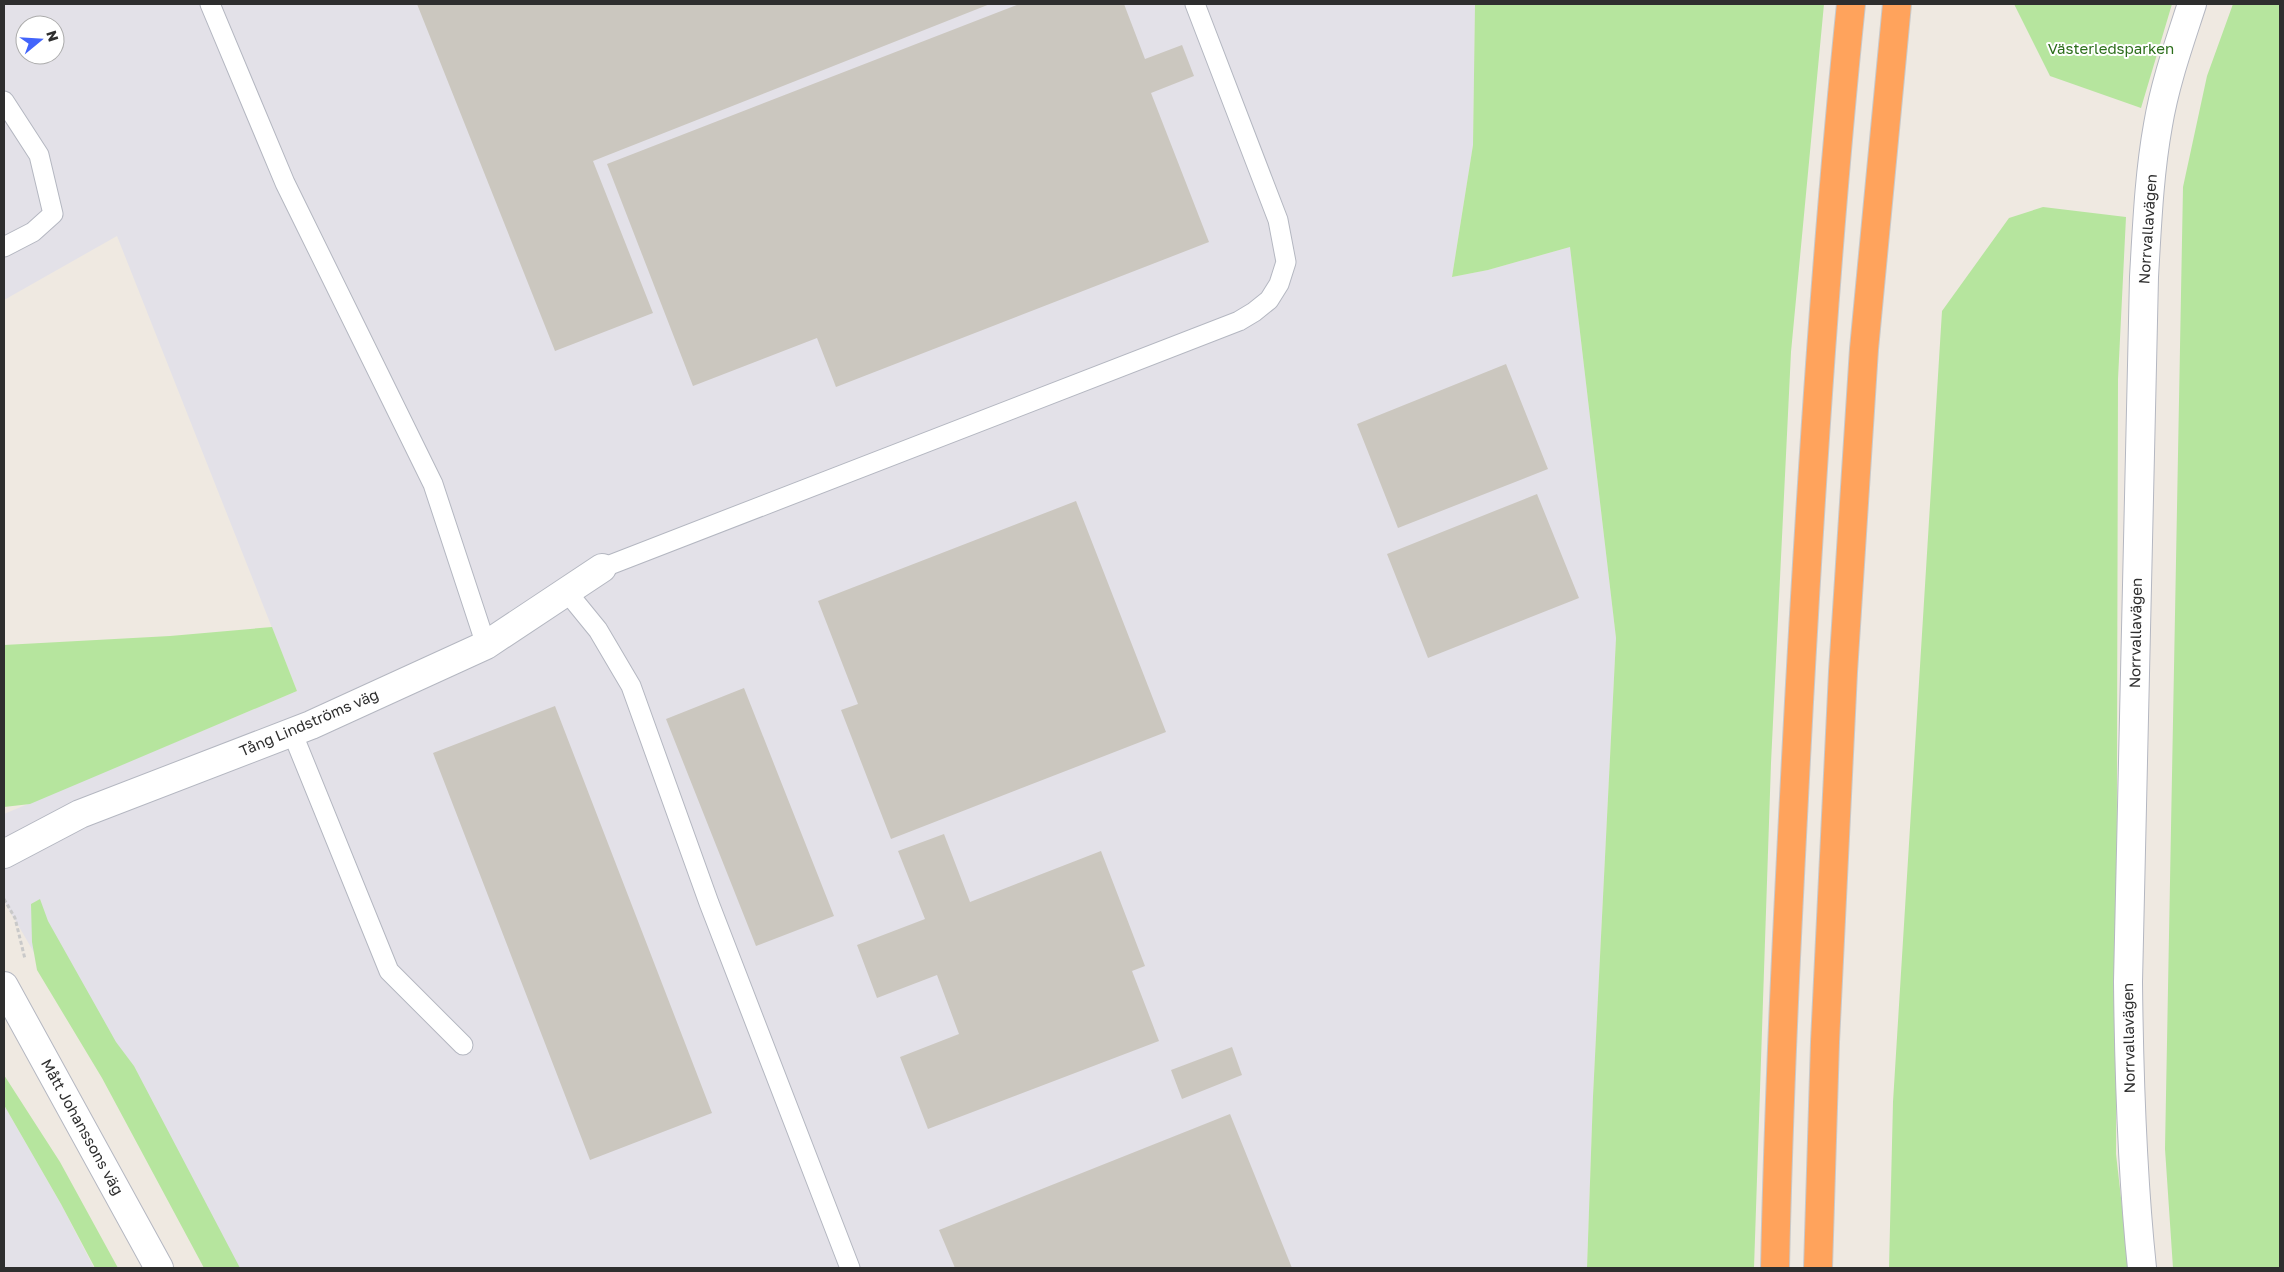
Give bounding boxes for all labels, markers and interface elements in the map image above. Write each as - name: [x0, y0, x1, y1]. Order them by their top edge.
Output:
- north arrow: [15, 15, 65, 65]
- text: N: [43, 28, 63, 44]
- park label: Västerledsparken: [2048, 39, 2174, 57]
- street label: Norrvallavägen: [2134, 173, 2160, 285]
- street label: Norrvallavägen: [2125, 578, 2145, 688]
- street label: Tång Lindströms väg: [236, 685, 381, 760]
- street label: Norrvallavägen: [2118, 983, 2138, 1093]
- street label: Mått Johanssons väg: [38, 1055, 128, 1198]

